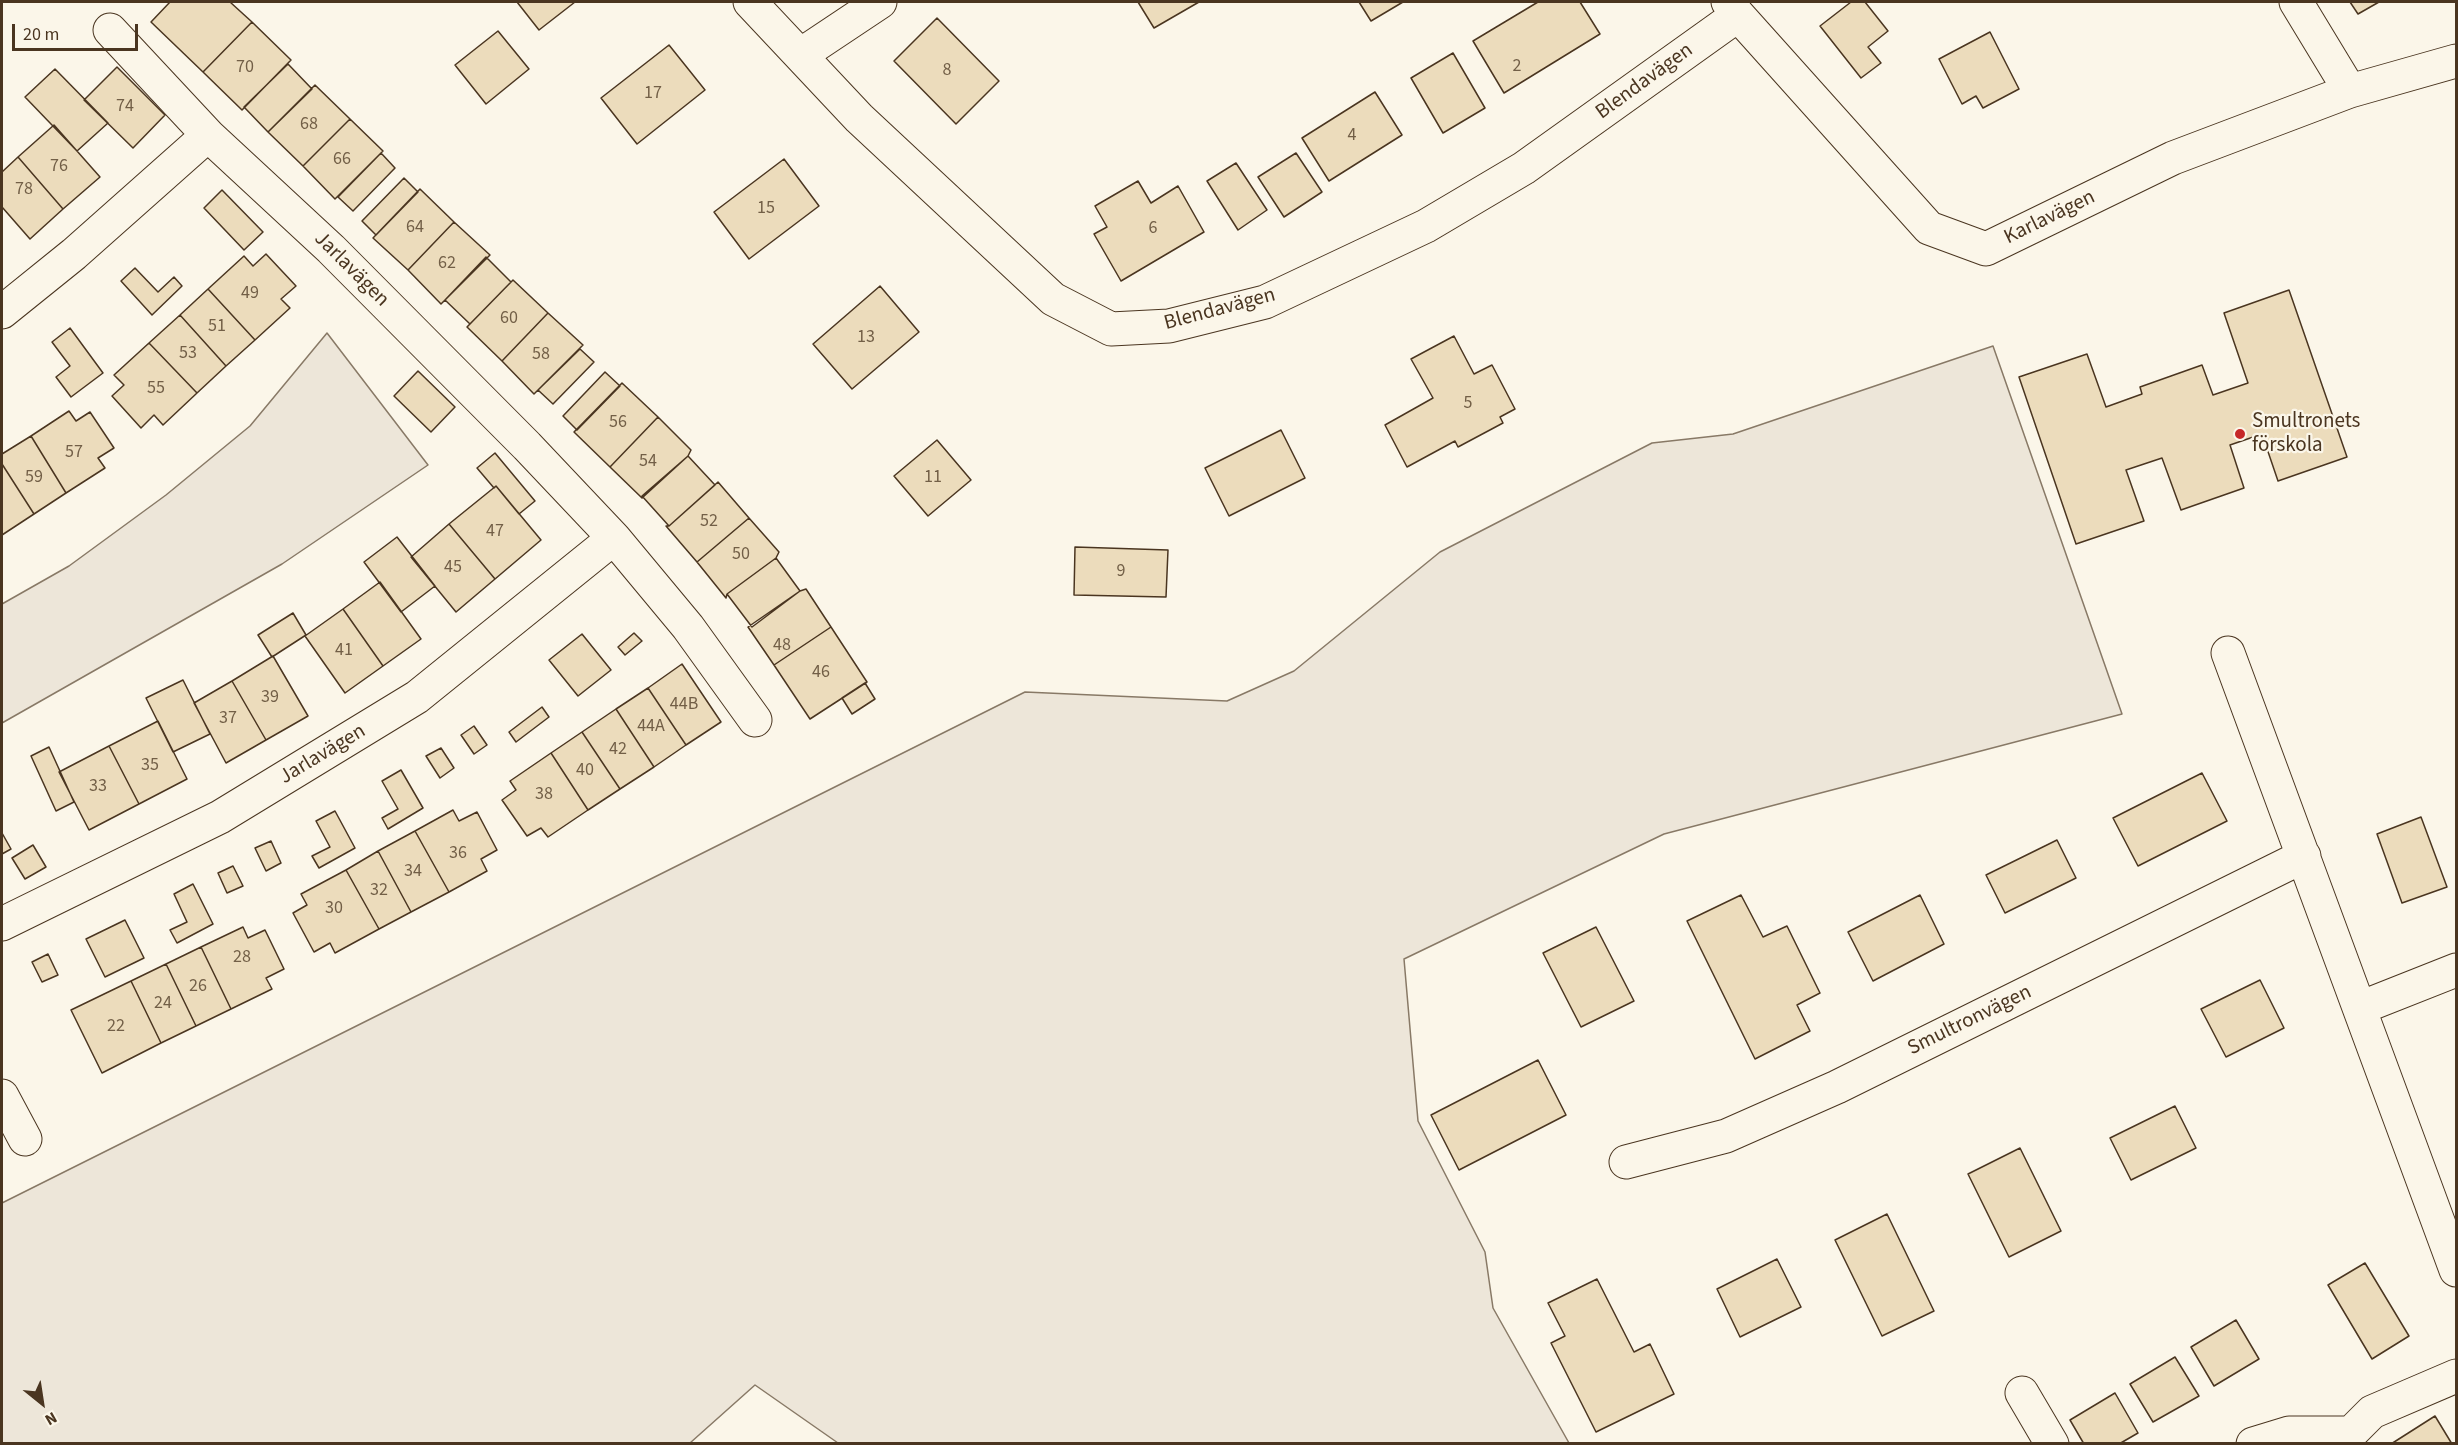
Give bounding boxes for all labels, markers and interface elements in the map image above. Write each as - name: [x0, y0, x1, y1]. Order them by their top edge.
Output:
- scale bar: [15, 12, 141, 50]
- text: 20 m: [23, 22, 59, 47]
- street label: Blendavägen: [1591, 38, 1699, 126]
- house number: 2: [1513, 56, 1521, 78]
- house number: 70: [236, 57, 254, 79]
- house number: 8: [943, 60, 951, 82]
- house number: 17: [644, 83, 662, 105]
- house number: 74: [116, 96, 134, 118]
- house number: 68: [300, 114, 318, 136]
- house number: 4: [1348, 125, 1356, 147]
- house number: 66: [333, 149, 351, 171]
- house number: 76: [50, 156, 68, 178]
- house number: 78: [15, 179, 33, 201]
- street label: Karlavägen: [2000, 185, 2100, 251]
- house number: 15: [757, 198, 775, 220]
- house number: 64: [406, 217, 424, 239]
- house number: 6: [1149, 218, 1157, 240]
- street label: Jarlavägen: [308, 227, 394, 313]
- house number: 62: [438, 253, 456, 275]
- house number: 49: [241, 283, 259, 305]
- street label: Blendavägen: [1162, 283, 1278, 337]
- house number: 60: [500, 308, 518, 330]
- house number: 51: [208, 316, 226, 338]
- house number: 13: [857, 327, 875, 349]
- house number: 53: [179, 343, 197, 365]
- house number: 58: [532, 344, 550, 366]
- house number: 55: [147, 378, 165, 400]
- house number: 5: [1464, 393, 1472, 415]
- place label: Smultronets förskola: [2252, 409, 2360, 459]
- house number: 56: [609, 412, 627, 434]
- marker: Smultronets förskola: [2233, 427, 2247, 441]
- house number: 57: [65, 442, 83, 464]
- house number: 54: [639, 451, 657, 473]
- house number: 59: [25, 467, 43, 489]
- house number: 11: [924, 467, 942, 489]
- house number: 52: [700, 511, 718, 533]
- house number: 47: [486, 521, 504, 543]
- house number: 50: [732, 544, 750, 566]
- house number: 45: [444, 557, 462, 579]
- house number: 9: [1117, 561, 1125, 583]
- house number: 48: [773, 635, 791, 657]
- house number: 41: [335, 640, 353, 662]
- house number: 46: [812, 662, 830, 684]
- house number: 39: [261, 687, 279, 709]
- house number: 44B: [670, 694, 698, 716]
- house number: 37: [219, 708, 237, 730]
- house number: 44A: [637, 716, 665, 738]
- street label: Jarlavägen: [275, 719, 371, 791]
- house number: 42: [609, 739, 627, 761]
- house number: 35: [141, 755, 159, 777]
- house number: 40: [576, 760, 594, 782]
- house number: 33: [89, 776, 107, 798]
- house number: 38: [535, 784, 553, 806]
- house number: 36: [449, 843, 467, 865]
- house number: 34: [404, 861, 422, 883]
- house number: 32: [370, 880, 388, 902]
- house number: 30: [325, 898, 343, 920]
- house number: 28: [233, 947, 251, 969]
- house number: 26: [189, 976, 207, 998]
- street label: Smultronvägen: [1904, 980, 2036, 1062]
- house number: 24: [154, 993, 172, 1015]
- house number: 22: [107, 1016, 125, 1038]
- north arrow: [12, 1373, 72, 1433]
- text: N: [41, 1406, 61, 1431]

